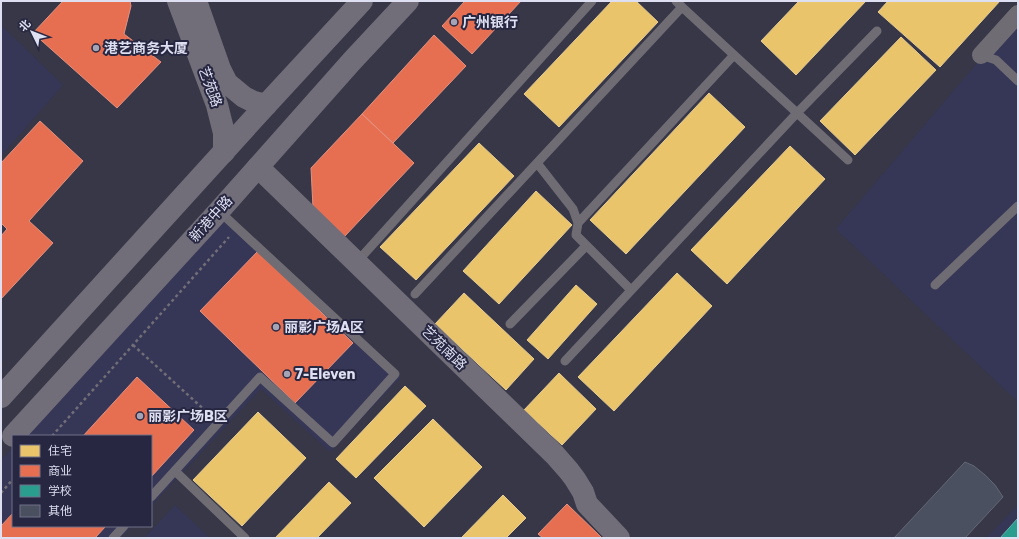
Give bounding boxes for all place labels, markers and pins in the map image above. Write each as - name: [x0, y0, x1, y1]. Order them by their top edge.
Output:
- place label: 广州银行: [462, 14, 518, 31]
- marker: 广州银行: [449, 17, 459, 27]
- place label: 港艺商务大厦: [104, 40, 188, 57]
- marker: 港艺商务大厦: [91, 43, 101, 53]
- place label: 丽影广场A区: [284, 319, 364, 336]
- marker: 丽影广场A区: [271, 322, 281, 332]
- place label: 7-Eleven: [295, 366, 356, 383]
- marker: 7-Eleven: [282, 369, 292, 379]
- place label: 丽影广场B区: [148, 408, 228, 425]
- marker: 丽影广场B区: [135, 411, 145, 421]

